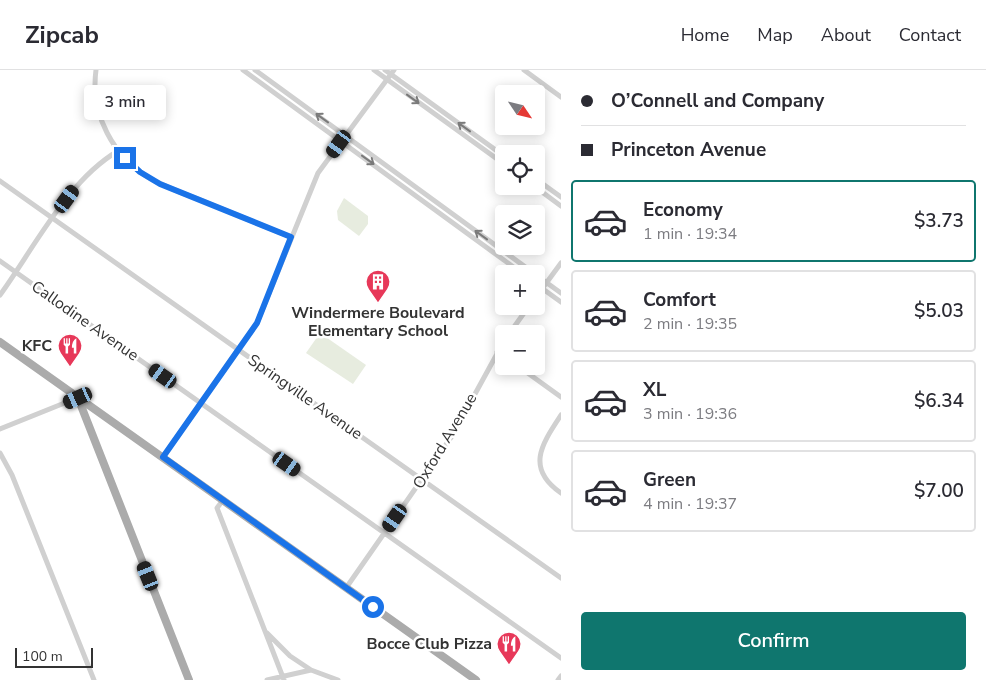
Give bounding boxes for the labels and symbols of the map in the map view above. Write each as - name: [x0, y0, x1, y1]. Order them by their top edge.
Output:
- north arrow: [495, 85, 545, 135]
- callout: 3 min: [84, 86, 166, 121]
- one-way arrow: [406, 93, 419, 104]
- one-way arrow: [316, 113, 329, 124]
- one-way arrow: [457, 122, 471, 132]
- car: [324, 127, 353, 161]
- route end: [114, 147, 136, 169]
- one-way arrow: [361, 155, 374, 166]
- car: [52, 182, 81, 216]
- one-way arrow: [474, 230, 488, 240]
- building icon: Windermere Boulevard Elementary School: [365, 269, 391, 303]
- street label: Callodine Avenue: [27, 276, 143, 366]
- place label: Windermere Boulevard Elementary School: [291, 302, 465, 342]
- restaurant icon: KFC: [57, 333, 83, 367]
- place label: KFC: [22, 335, 52, 357]
- street label: Springville Avenue: [243, 349, 367, 445]
- car: [146, 361, 179, 391]
- car: [61, 385, 94, 411]
- street label: Oxford Avenue: [408, 389, 482, 493]
- car: [270, 449, 303, 479]
- car: [380, 501, 409, 535]
- car: [135, 559, 160, 593]
- route start: [362, 596, 384, 618]
- restaurant icon: Bocce Club Pizza: [496, 631, 522, 665]
- place label: Bocce Club Pizza: [366, 633, 492, 655]
- scale bar: [15, 645, 92, 668]

